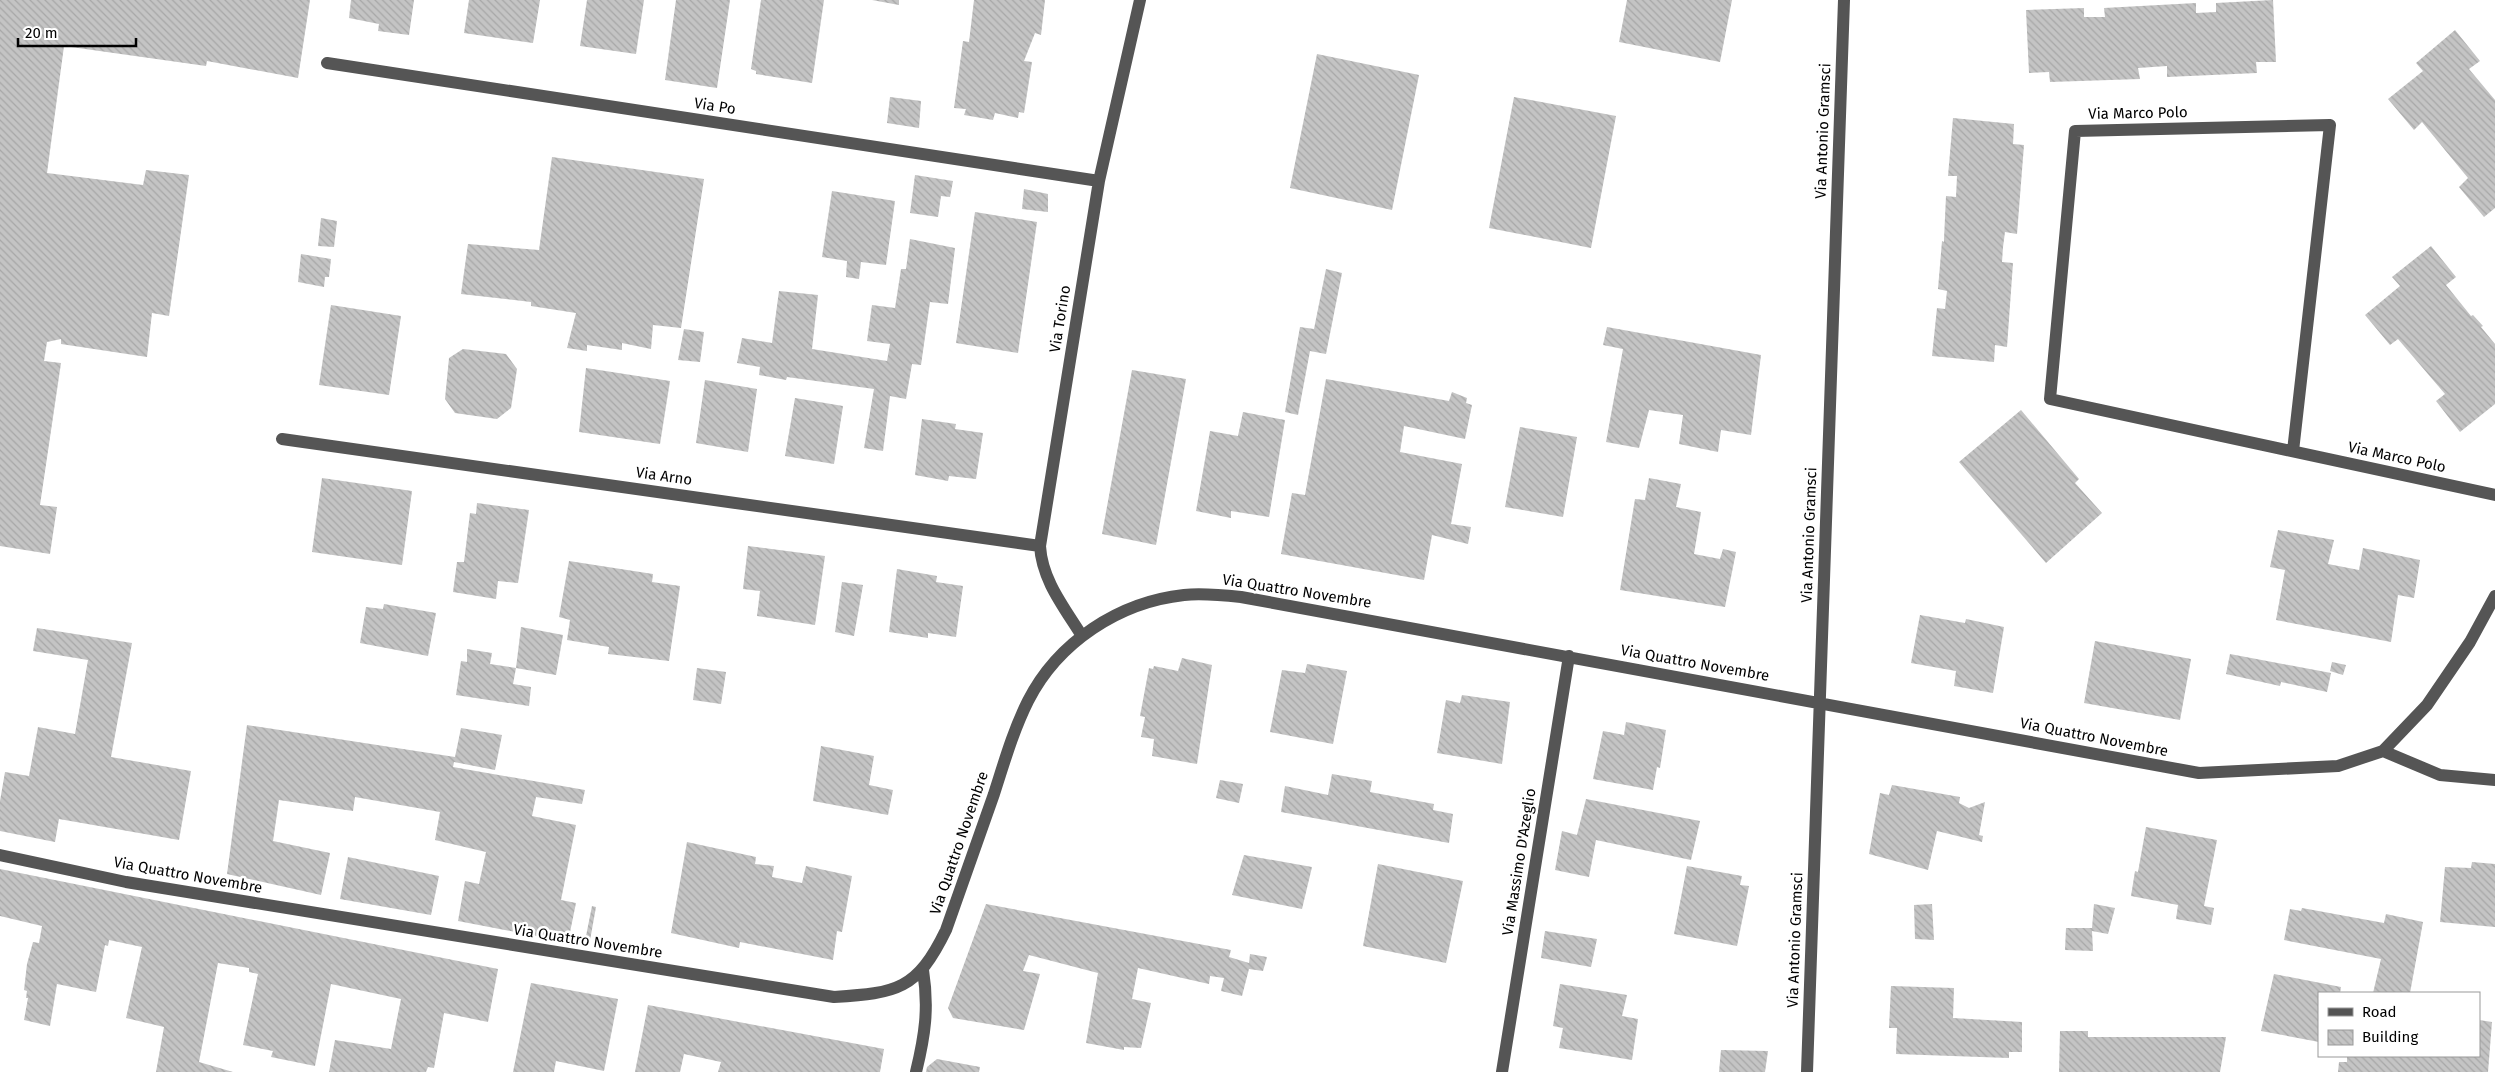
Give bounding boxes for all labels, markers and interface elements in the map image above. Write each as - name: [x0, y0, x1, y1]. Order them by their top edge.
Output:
- scale bar: [18, 15, 135, 47]
- text: 20 m: [25, 24, 58, 42]
- street label: Via Antonio Gramsci: [1812, 63, 1834, 199]
- street label: Via Po: [693, 94, 737, 118]
- street label: Via Marco Polo: [2088, 103, 2188, 123]
- street label: Via Torino: [1046, 284, 1074, 354]
- street label: Via Marco Polo: [2346, 438, 2448, 476]
- street label: Via Arno: [635, 463, 693, 489]
- street label: Via Antonio Gramsci: [1798, 467, 1820, 603]
- street label: Via Quattro Novembre: [1221, 570, 1373, 612]
- street label: Via Quattro Novembre: [1619, 641, 1771, 685]
- street label: Via Quattro Novembre: [2018, 714, 2170, 760]
- street label: Via Quattro Novembre: [926, 769, 992, 917]
- street label: Via Massimo D'Azeglio: [1498, 787, 1540, 937]
- street label: Via Quattro Novembre: [112, 853, 264, 897]
- street label: Via Antonio Gramsci: [1784, 872, 1806, 1008]
- street label: Via Quattro Novembre: [512, 920, 664, 962]
- legend: [2318, 992, 2480, 1057]
- text: Road: [2362, 1003, 2397, 1021]
- text: Building: [2362, 1028, 2418, 1046]

